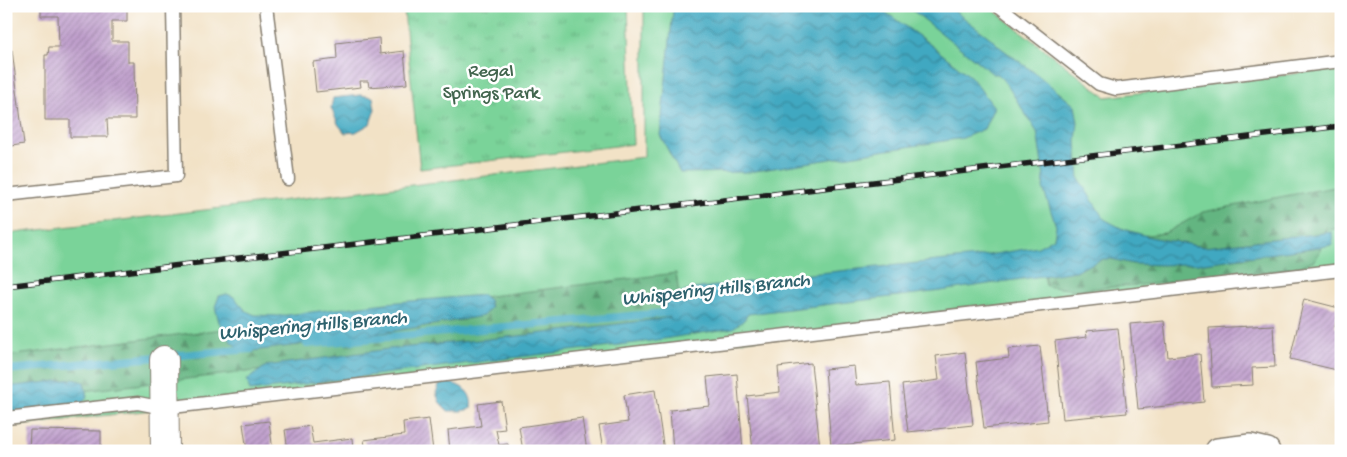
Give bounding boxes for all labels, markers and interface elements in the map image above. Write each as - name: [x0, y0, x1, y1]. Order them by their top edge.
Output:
- park label: Regal Springs Park: [443, 61, 541, 106]
- water label: Whispering Hills Branch: [621, 270, 811, 312]
- water label: Whispering Hills Branch: [218, 307, 408, 347]

